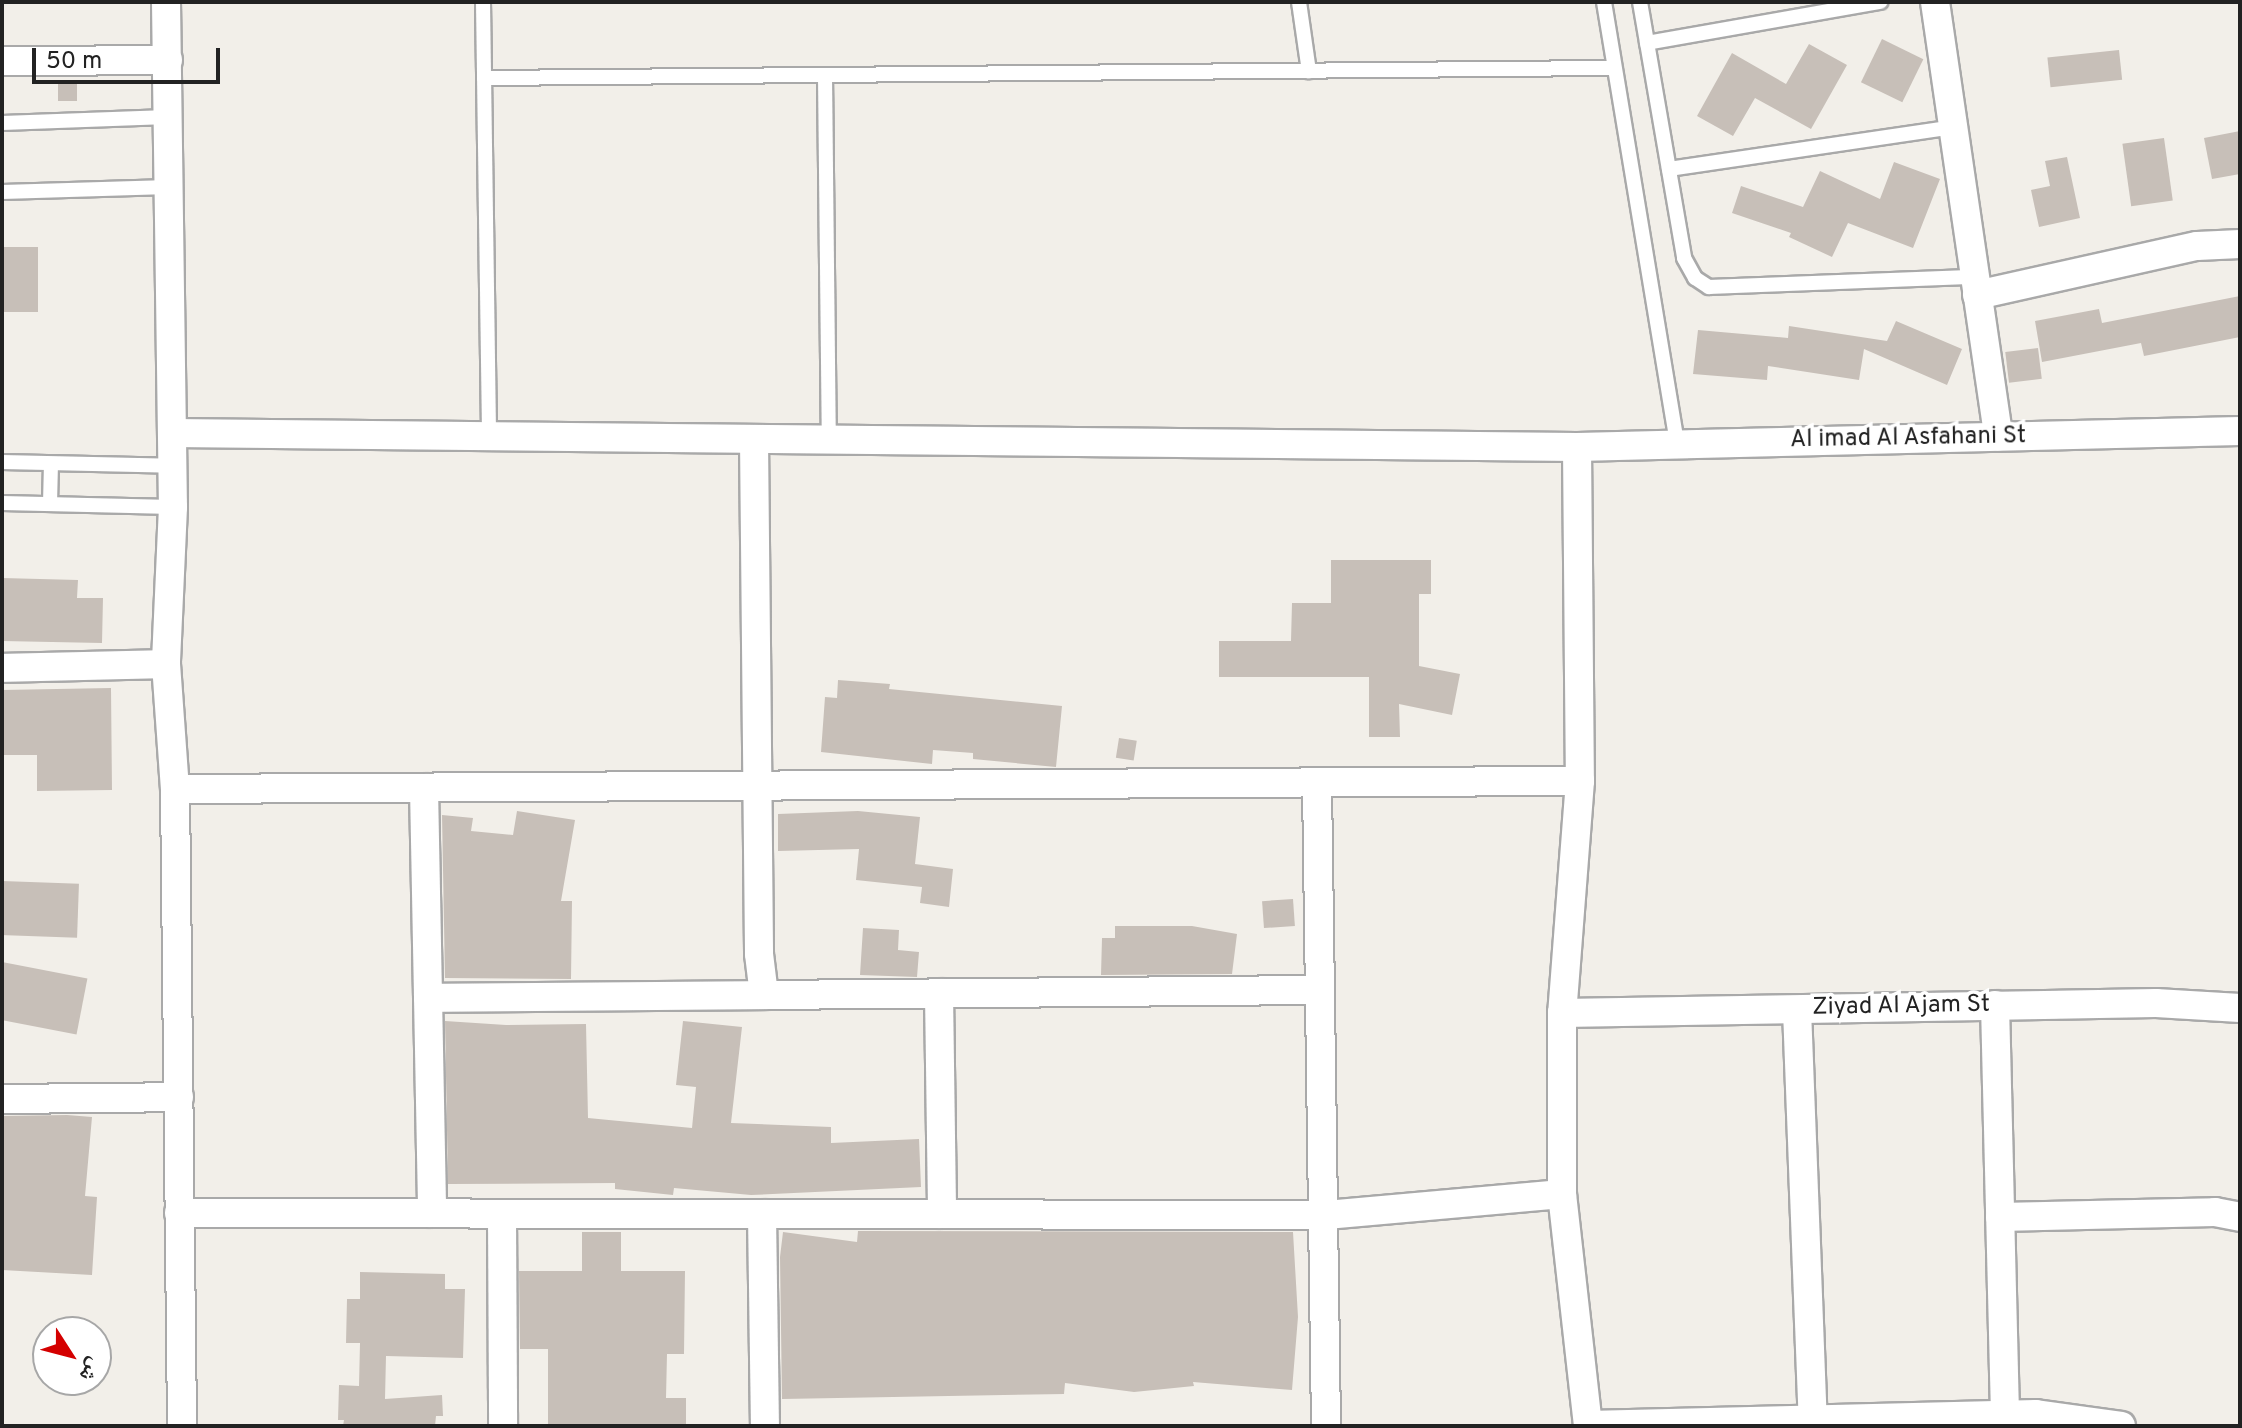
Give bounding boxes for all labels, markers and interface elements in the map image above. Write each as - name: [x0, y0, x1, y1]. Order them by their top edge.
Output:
- scale bar: [36, 32, 224, 82]
- text: 50 m: [46, 47, 102, 77]
- street label: Al imad Al Asfahani St: [1789, 423, 2027, 455]
- street label: Ziyad Al Ajam St: [1811, 991, 1991, 1023]
- north arrow: [32, 1316, 112, 1396]
- text: ش: [72, 1352, 108, 1387]

